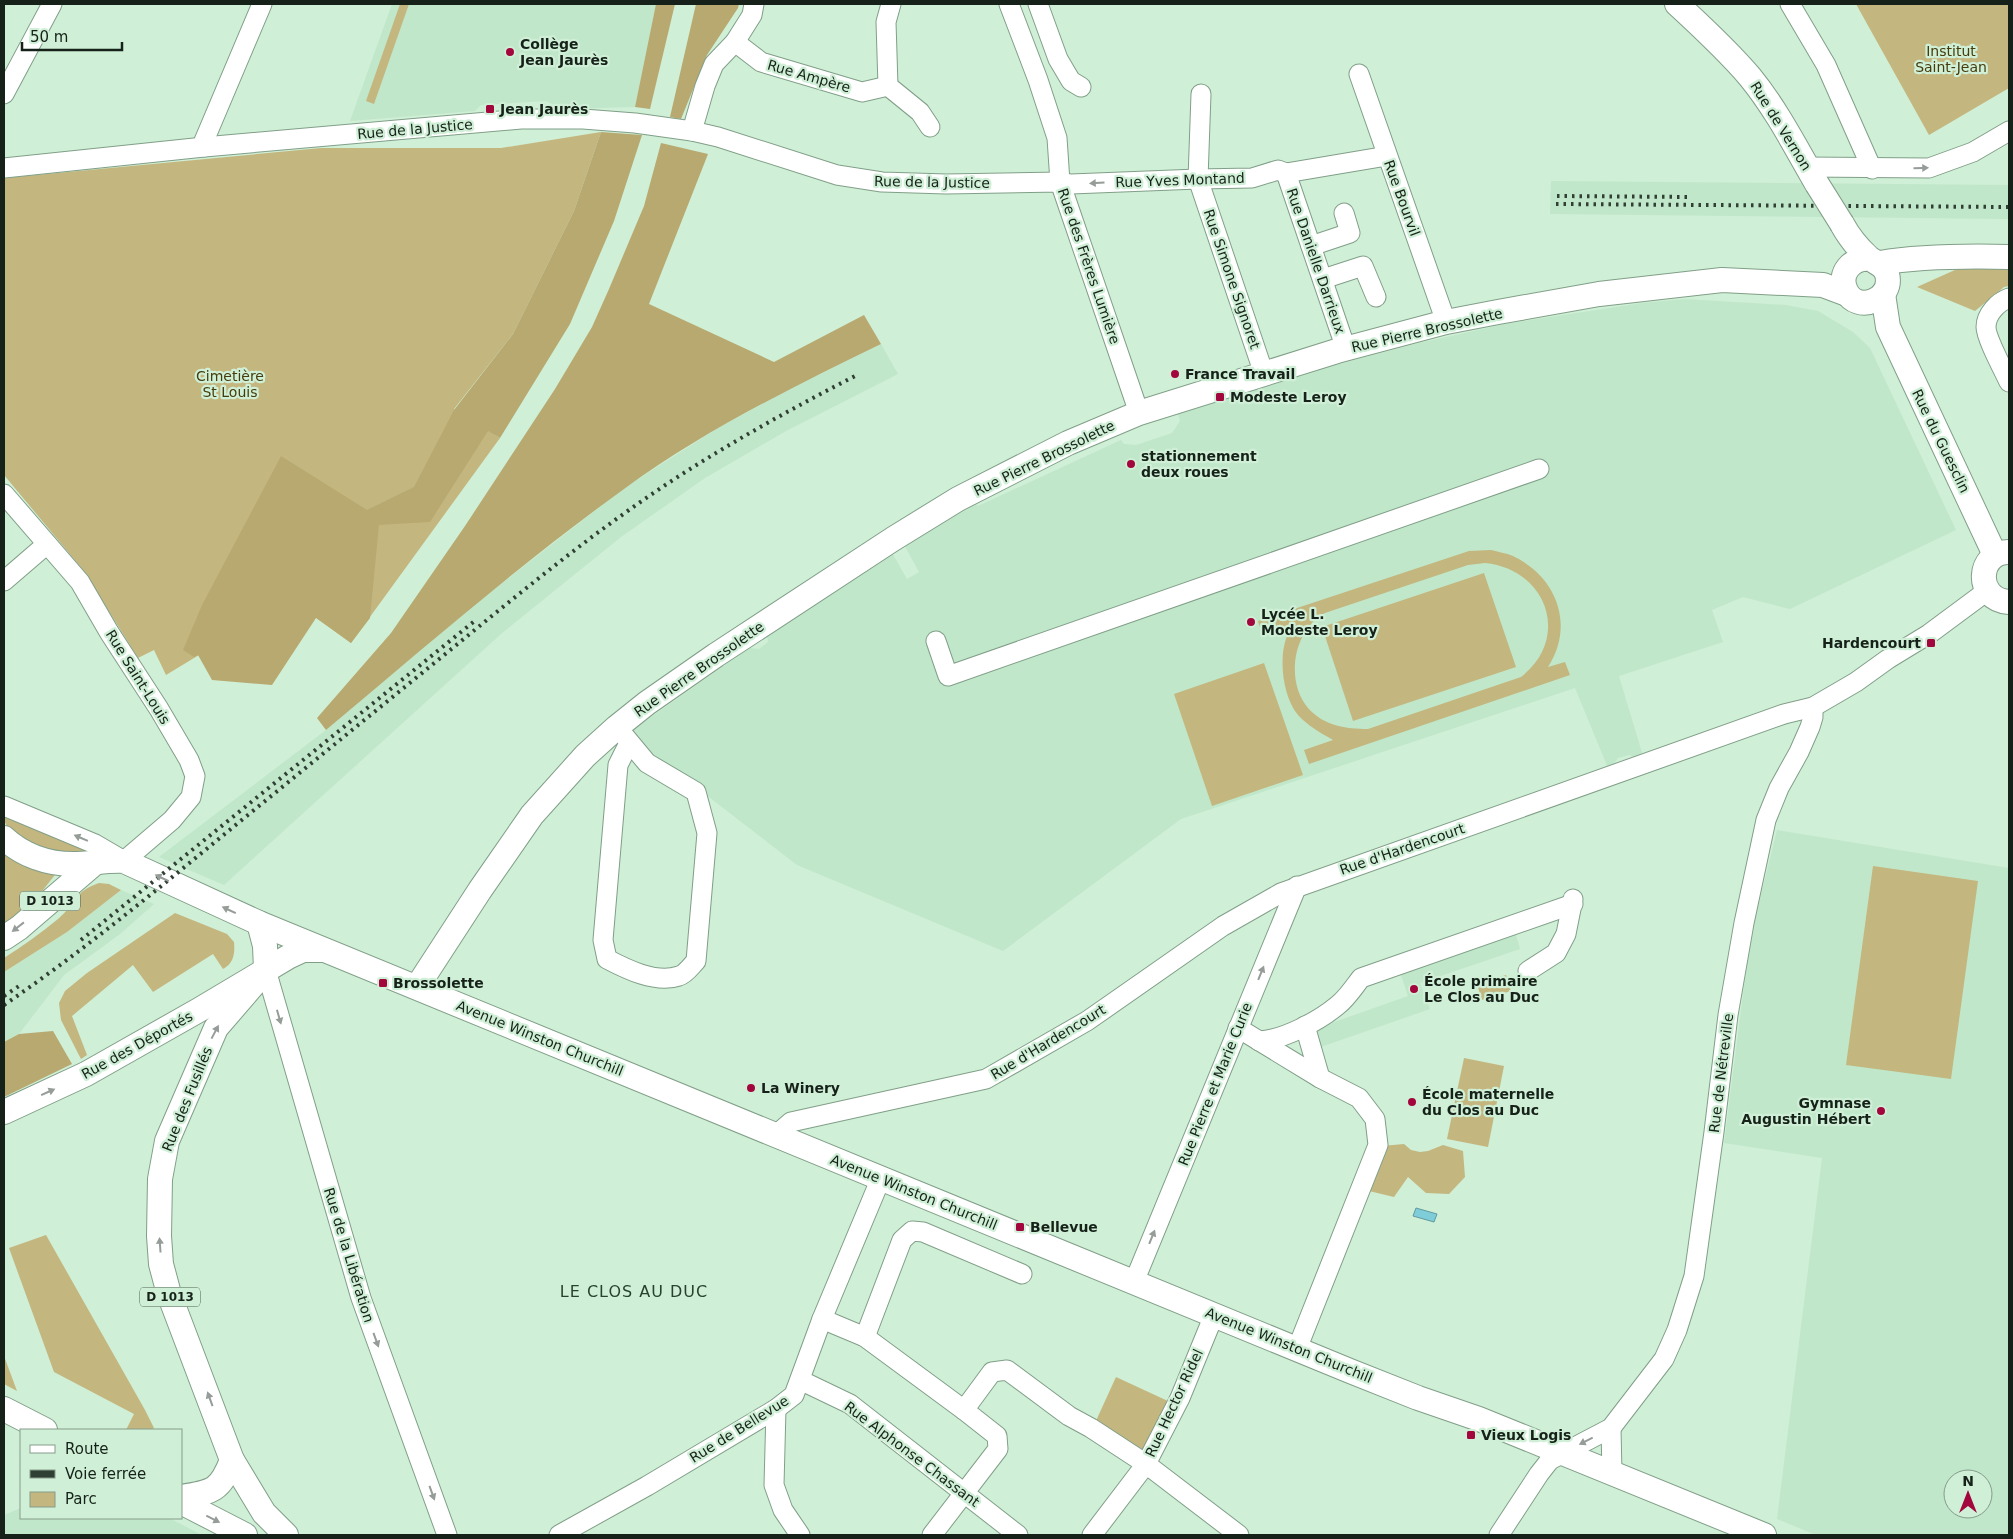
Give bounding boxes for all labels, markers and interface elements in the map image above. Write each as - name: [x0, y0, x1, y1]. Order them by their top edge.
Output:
- scale bar: [22, 20, 122, 52]
- text: 50 m: [30, 28, 68, 46]
- place label: Collège Jean Jaurès: [519, 36, 608, 68]
- park label: Institut Saint-Jean: [1915, 43, 1987, 75]
- marker: Collège Jean Jaurès: [504, 46, 516, 58]
- street label: Rue Ampère: [766, 56, 852, 96]
- street label: Rue de Vernon: [1747, 79, 1815, 173]
- place label: Jean Jaurès: [499, 101, 588, 117]
- marker: Jean Jaurès: [484, 103, 496, 115]
- street label: Rue de la Justice: [357, 116, 473, 142]
- street label: Rue Bourvil: [1381, 158, 1423, 238]
- one-way arrow: [1913, 164, 1929, 172]
- street label: Rue Yves Montand: [1115, 170, 1245, 190]
- street label: Rue de la Justice: [874, 173, 990, 191]
- one-way arrow: [1088, 180, 1104, 188]
- street label: Rue des Frères Lumière: [1055, 186, 1123, 346]
- street label: Rue Danielle Darrieux: [1284, 186, 1348, 336]
- street label: Rue Simone Signoret: [1201, 207, 1264, 351]
- street label: Rue Pierre Brossolette: [1350, 305, 1504, 355]
- place label: France Travail: [1185, 366, 1295, 382]
- park label: Cimetière St Louis: [196, 368, 264, 400]
- marker: France Travail: [1169, 368, 1181, 380]
- street label: Rue du Guesclin: [1909, 387, 1973, 495]
- place label: Modeste Leroy: [1230, 389, 1347, 405]
- marker: Modeste Leroy: [1214, 391, 1226, 403]
- street label: Rue Pierre Brossolette: [971, 417, 1117, 499]
- place label: stationnement deux roues: [1141, 448, 1257, 480]
- marker: stationnement deux roues: [1125, 458, 1137, 470]
- place label: Lycée L. Modeste Leroy: [1261, 606, 1378, 638]
- marker: Lycée L. Modeste Leroy: [1245, 616, 1257, 628]
- street label: Rue Pierre Brossolette: [631, 618, 767, 720]
- street label: Rue Saint-Louis: [103, 627, 173, 727]
- place label: Hardencourt: [1822, 635, 1921, 651]
- marker: Hardencourt: [1925, 637, 1937, 649]
- street label: Rue d'Hardencourt: [1337, 820, 1467, 878]
- one-way arrow: [73, 834, 88, 842]
- one-way arrow: [155, 874, 169, 882]
- road number: D 1013: [20, 891, 80, 910]
- one-way arrow: [222, 905, 236, 913]
- one-way arrow: [12, 922, 25, 933]
- one-way arrow: [1258, 966, 1265, 981]
- place label: École primaire Le Clos au Duc: [1424, 973, 1539, 1005]
- place label: Brossolette: [393, 975, 484, 991]
- marker: Brossolette: [377, 977, 389, 989]
- marker: École primaire Le Clos au Duc: [1408, 983, 1420, 995]
- street label: Avenue Winston Churchill: [454, 997, 626, 1079]
- street label: Rue Pierre et Marie Curie: [1175, 1000, 1255, 1168]
- street label: Rue d'Hardencourt: [988, 1001, 1109, 1083]
- street label: Rue des Déportés: [79, 1008, 195, 1082]
- one-way arrow: [275, 1009, 283, 1024]
- street label: Rue de Nétreville: [1706, 1012, 1736, 1134]
- one-way arrow: [211, 1025, 219, 1040]
- street label: Rue des Fusillés: [159, 1044, 215, 1154]
- place label: La Winery: [761, 1080, 840, 1096]
- marker: La Winery: [745, 1082, 757, 1094]
- place label: École maternelle du Clos au Duc: [1422, 1086, 1554, 1118]
- one-way arrow: [41, 1087, 55, 1095]
- place label: Gymnase Augustin Hébert: [1741, 1095, 1871, 1127]
- marker: École maternelle du Clos au Duc: [1406, 1096, 1418, 1108]
- marker: Gymnase Augustin Hébert: [1875, 1105, 1887, 1117]
- street label: Avenue Winston Churchill: [828, 1151, 1000, 1233]
- street label: Rue de la Libération: [321, 1186, 377, 1324]
- place label: Bellevue: [1030, 1219, 1098, 1235]
- marker: Bellevue: [1014, 1221, 1026, 1233]
- one-way arrow: [1149, 1230, 1157, 1244]
- one-way arrow: [155, 1237, 163, 1253]
- district label: LE CLOS AU DUC: [560, 1282, 708, 1301]
- road number: D 1013: [140, 1288, 200, 1306]
- street label: Avenue Winston Churchill: [1203, 1304, 1375, 1386]
- one-way arrow: [373, 1333, 380, 1348]
- street label: Rue Hector Ridel: [1142, 1347, 1206, 1459]
- one-way arrow: [206, 1391, 214, 1406]
- street label: Rue de Bellevue: [687, 1392, 791, 1466]
- street label: Rue Alphonse Chassant: [841, 1398, 983, 1510]
- place label: Vieux Logis: [1481, 1427, 1571, 1443]
- legend: [20, 1429, 182, 1519]
- marker: Vieux Logis: [1465, 1429, 1477, 1441]
- one-way arrow: [1579, 1437, 1594, 1445]
- text: Route: [65, 1440, 109, 1458]
- text: Voie ferrée: [65, 1465, 146, 1483]
- north arrow: [1943, 1469, 1993, 1519]
- text: N: [1962, 1473, 1974, 1489]
- one-way arrow: [428, 1486, 436, 1501]
- text: Parc: [65, 1490, 97, 1508]
- one-way arrow: [206, 1515, 220, 1523]

